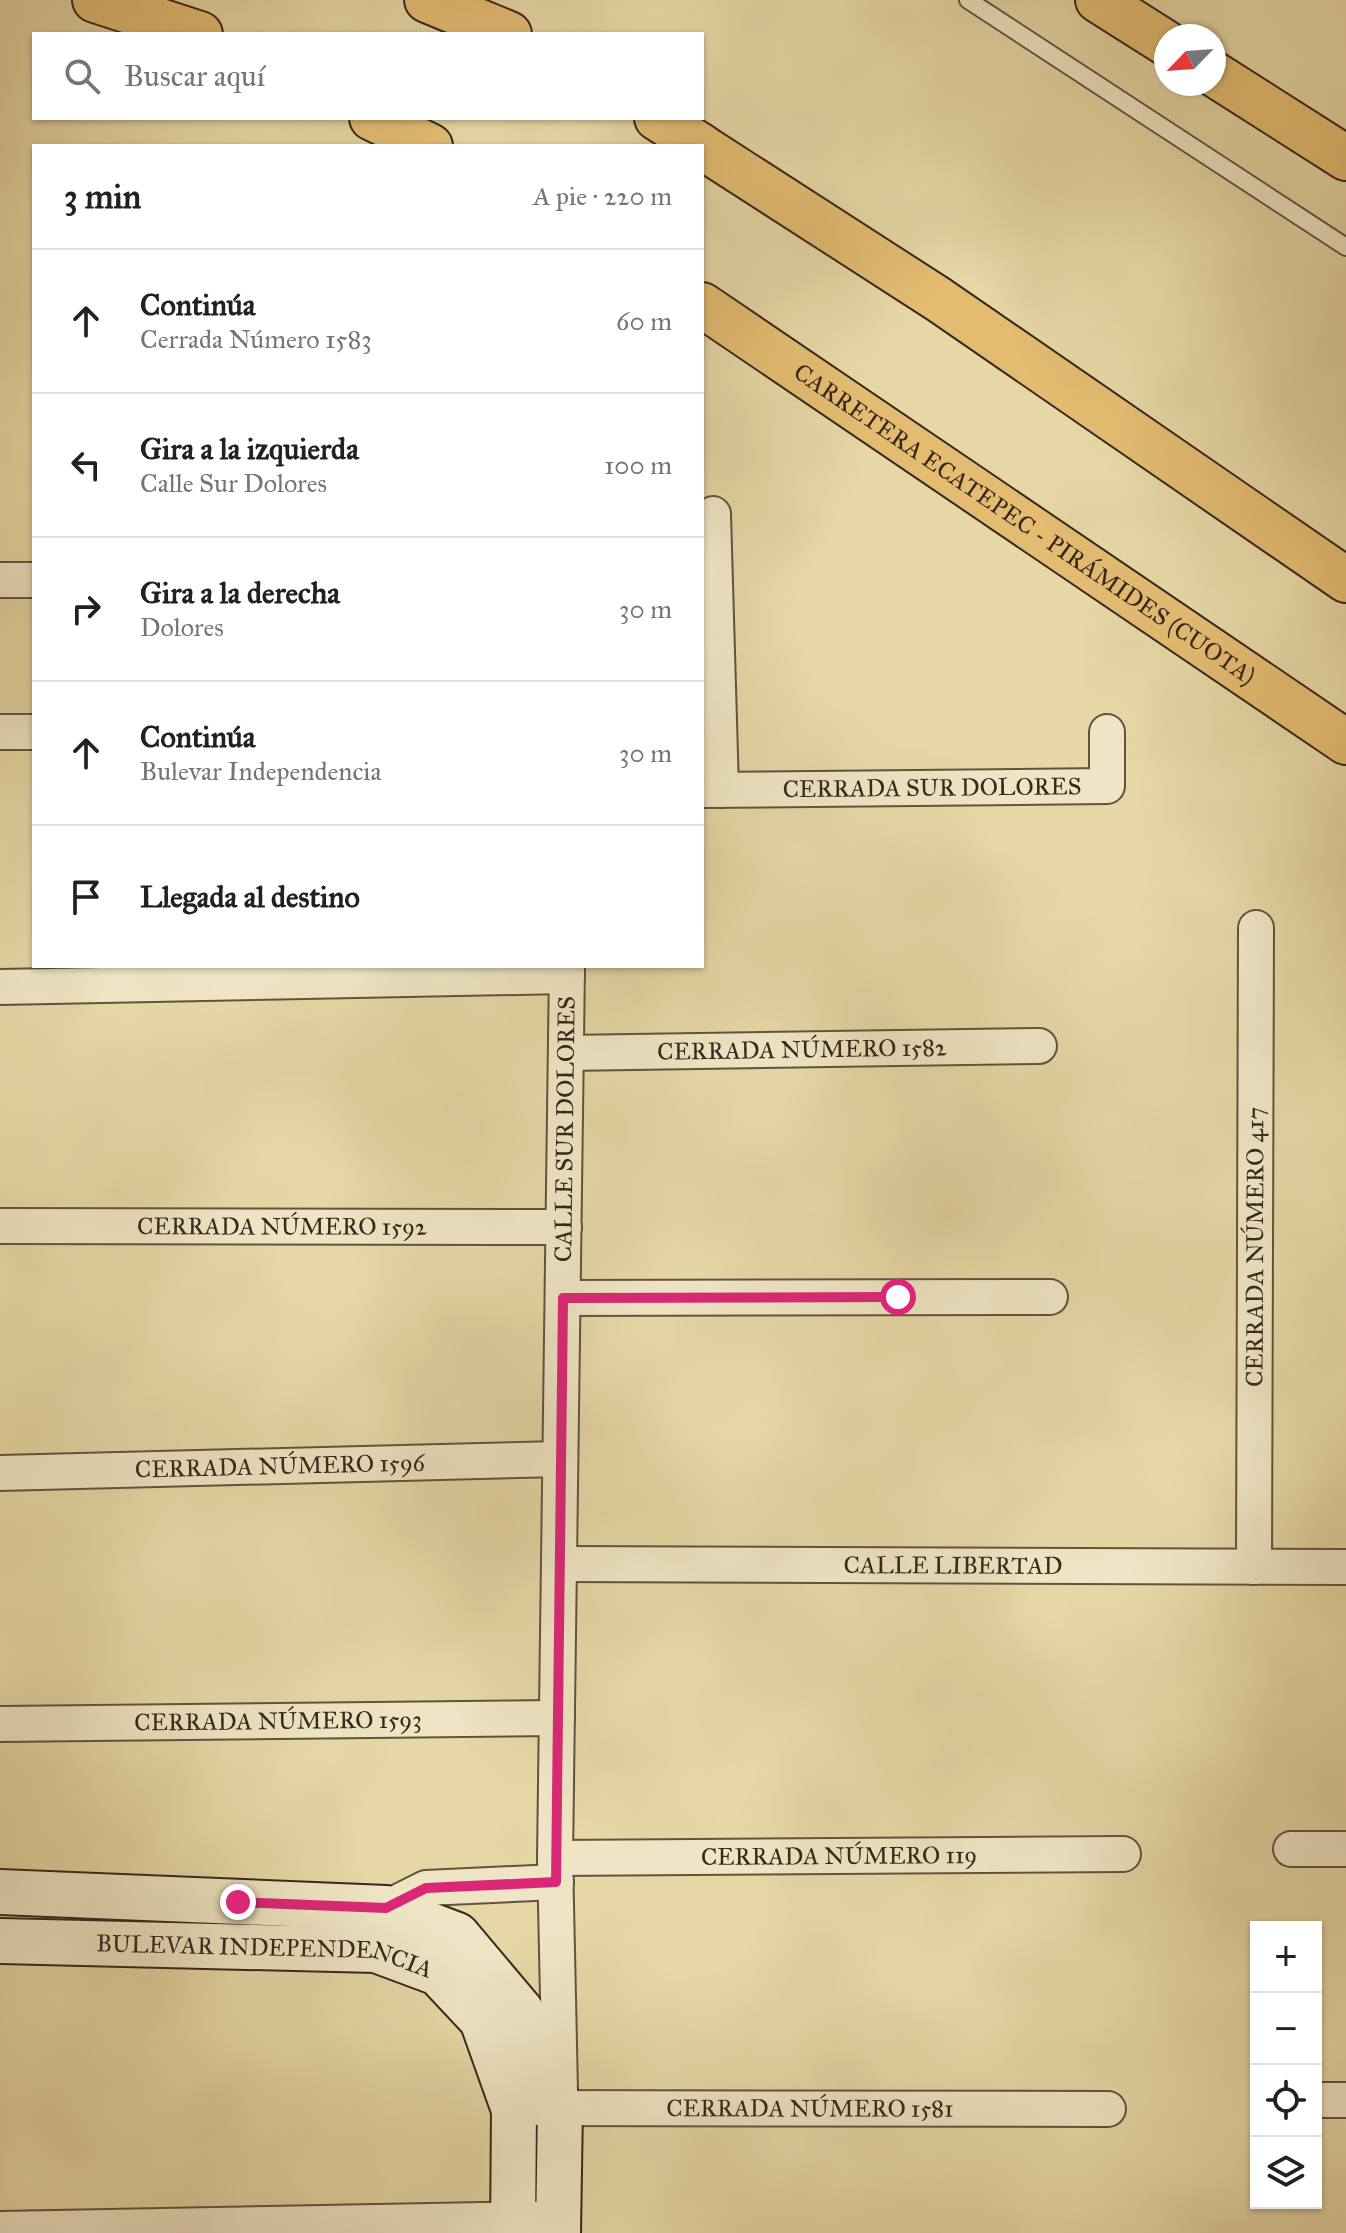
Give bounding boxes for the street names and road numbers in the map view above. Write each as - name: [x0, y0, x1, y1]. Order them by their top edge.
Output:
- street label: CARRETERA ECATEPEC - PIRÁMIDES (CUOTA): [788, 357, 1261, 691]
- street label: CERRADA SUR DOLORES: [782, 771, 1082, 804]
- street label: CALLE SUR DOLORES: [548, 996, 582, 1262]
- street label: CERRADA NÚMERO 1582: [657, 1032, 947, 1067]
- street label: CERRADA NÚMERO 417: [1240, 1107, 1270, 1387]
- street label: CERRADA NÚMERO 1592: [137, 1211, 427, 1242]
- street label: CERRADA NÚMERO 1596: [134, 1447, 426, 1485]
- street label: CALLE LIBERTAD: [843, 1550, 1063, 1581]
- street label: CERRADA NÚMERO 1593: [134, 1704, 422, 1738]
- street label: CERRADA NÚMERO 119: [701, 1840, 977, 1872]
- street label: BULEVAR INDEPENDENCIA: [96, 1928, 437, 1985]
- street label: CERRADA NÚMERO 1581: [666, 2093, 954, 2124]

